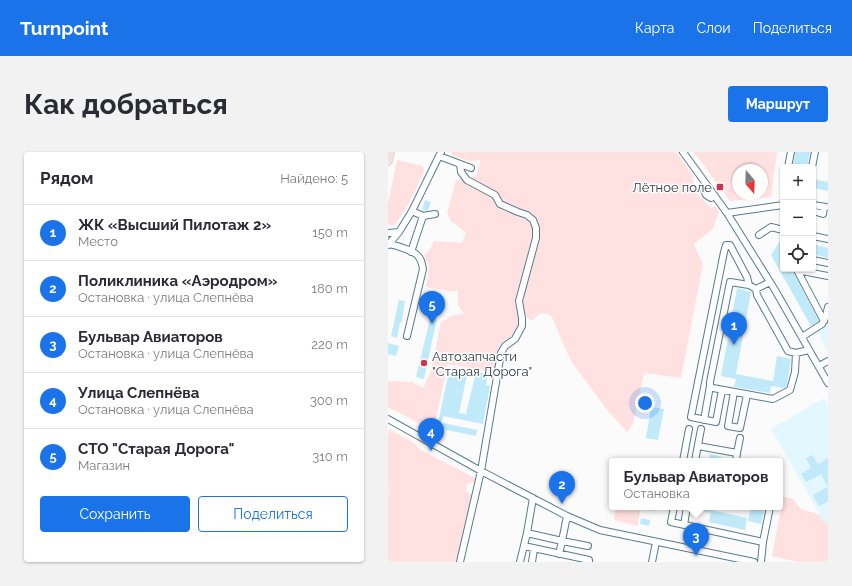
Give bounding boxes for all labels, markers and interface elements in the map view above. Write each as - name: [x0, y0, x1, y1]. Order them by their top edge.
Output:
- text: Turnpoint: [20, 17, 108, 39]
- text: Карта: [635, 20, 674, 36]
- text: Слои: [696, 20, 731, 36]
- text: Поделиться: [753, 20, 832, 36]
- button: Маршрут: [728, 86, 828, 122]
- text: Как добраться: [24, 88, 228, 121]
- north arrow: [732, 164, 768, 200]
- map controls: [780, 164, 816, 272]
- button: +: [780, 164, 816, 200]
- text: Рядом: [40, 168, 93, 188]
- text: Найдено: 5: [280, 171, 348, 186]
- place label: Лётное поле: [632, 180, 712, 195]
- marker: Лётное поле: [715, 182, 725, 192]
- button: −: [780, 200, 816, 236]
- text: ЖК «Высший Пилотаж 2»: [78, 216, 271, 234]
- text: 1: [50, 225, 56, 240]
- text: 150 m: [312, 225, 348, 240]
- text: Место: [78, 234, 118, 249]
- button: locate: [780, 236, 816, 272]
- text: Поликлиника «Аэродром»: [78, 272, 277, 290]
- text: 2: [49, 281, 57, 296]
- text: 180 m: [312, 281, 348, 296]
- text: Остановка · улица Слепнёва: [78, 290, 254, 305]
- pin: 5: [419, 291, 445, 324]
- pin: 1: [721, 312, 747, 345]
- text: Бульвар Авиаторов: [78, 328, 223, 346]
- text: 3: [49, 337, 57, 352]
- text: 220 m: [311, 337, 348, 352]
- text: Остановка · улица Слепнёва: [78, 346, 254, 361]
- place label: Автозапчасти "Старая Дорога": [432, 349, 532, 379]
- marker: Автозапчасти "Старая Дорога": [419, 358, 429, 368]
- text: Улица Слепнёва: [78, 384, 199, 402]
- text: 4: [49, 393, 57, 408]
- text: 300 m: [310, 393, 348, 408]
- your location: [635, 393, 655, 413]
- text: Остановка · улица Слепнёва: [78, 402, 254, 417]
- pin: 4: [418, 418, 444, 451]
- text: СТО "Старая Дорога": [78, 440, 234, 458]
- text: 5: [49, 449, 57, 464]
- text: 310 m: [312, 449, 348, 464]
- text: Магазин: [78, 458, 130, 473]
- popup: [609, 458, 783, 510]
- text: Бульвар Авиаторов: [624, 468, 768, 486]
- pin: 2: [549, 471, 575, 504]
- text: Остановка: [624, 486, 690, 501]
- button: Сохранить: [40, 496, 190, 532]
- button: Поделиться: [198, 496, 348, 532]
- pin: 3: [683, 523, 709, 556]

